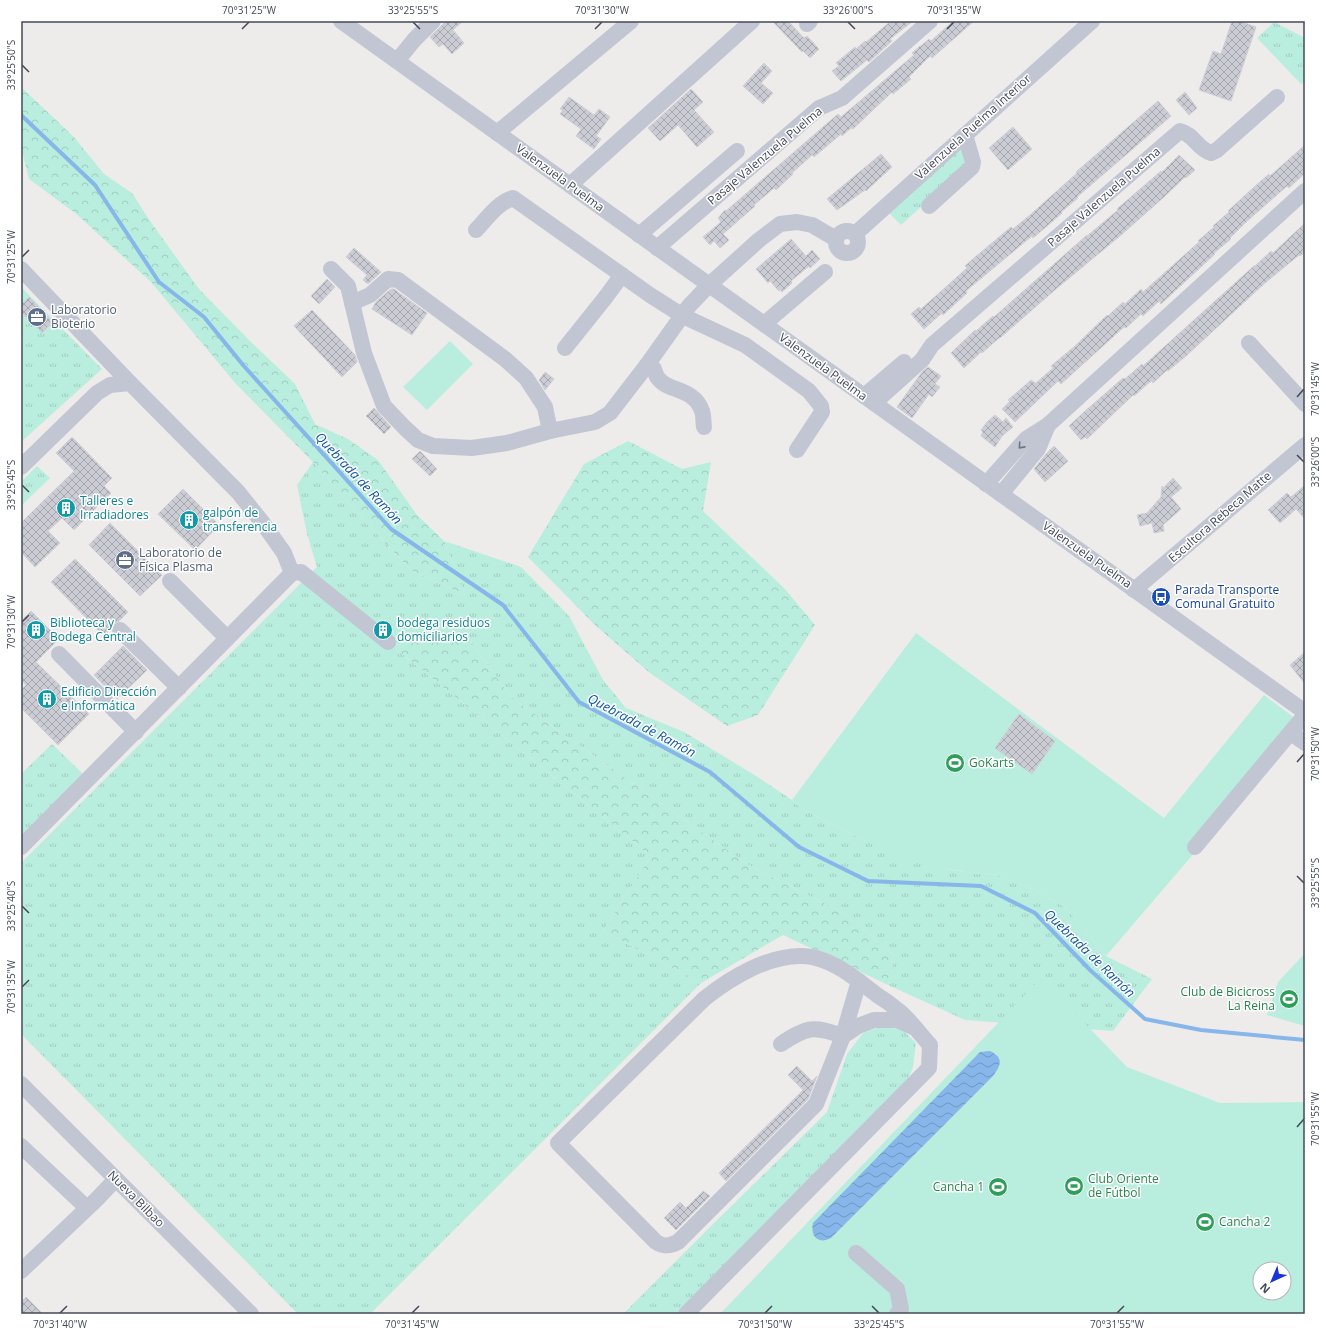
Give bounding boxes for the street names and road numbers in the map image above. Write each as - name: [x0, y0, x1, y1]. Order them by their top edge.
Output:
- street label: Valenzuela Puelma Interior: [911, 70, 1034, 183]
- street label: Pasaje Valenzuela Puelma: [704, 103, 826, 209]
- street label: Valenzuela Puelma: [513, 140, 608, 216]
- street label: Pasaje Valenzuela Puelma: [1043, 143, 1164, 251]
- street label: Valenzuela Puelma: [776, 329, 871, 405]
- street label: Escultora Rebeca Matte: [1165, 467, 1275, 566]
- street label: Valenzuela Puelma: [1039, 517, 1135, 592]
- street label: Nueva Bilbao: [104, 1166, 169, 1231]

